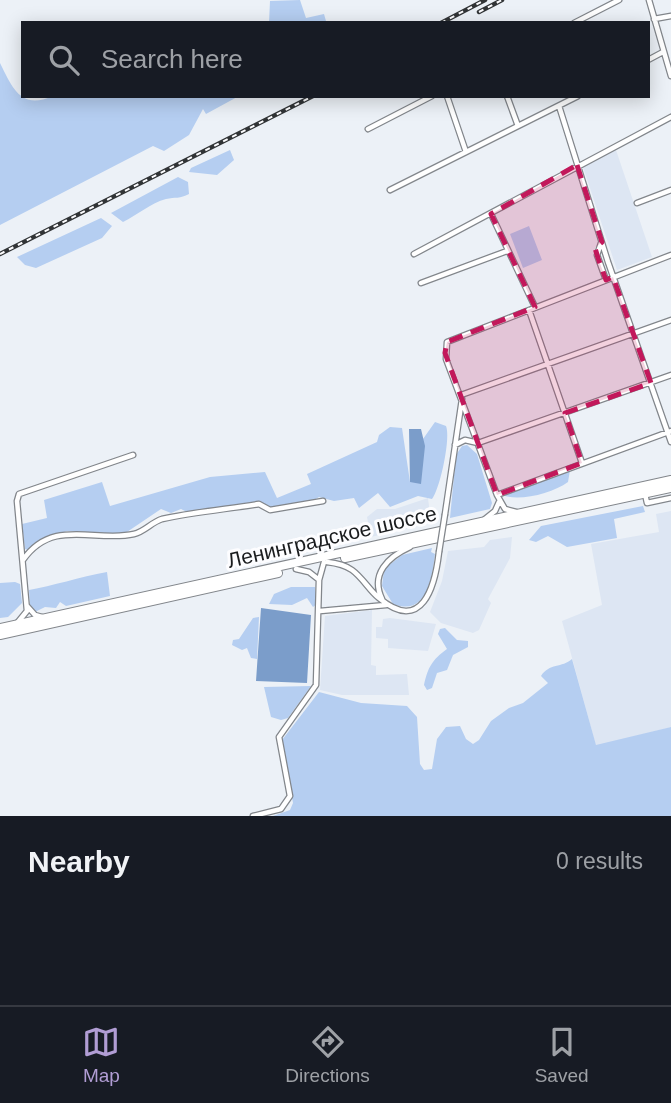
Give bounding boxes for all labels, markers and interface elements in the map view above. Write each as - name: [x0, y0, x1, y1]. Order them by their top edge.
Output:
- search box: [21, 21, 650, 98]
- icon: search: [45, 41, 83, 79]
- text: Search here: [101, 44, 243, 74]
- street label: Ленинградское шоссе: [225, 501, 439, 572]
- text: Nearby: [28, 845, 130, 878]
- text: 0 results: [556, 848, 643, 874]
- tab: Map: [82, 1023, 120, 1087]
- tab: Directions: [285, 1023, 370, 1087]
- tab: Saved: [535, 1023, 589, 1087]

